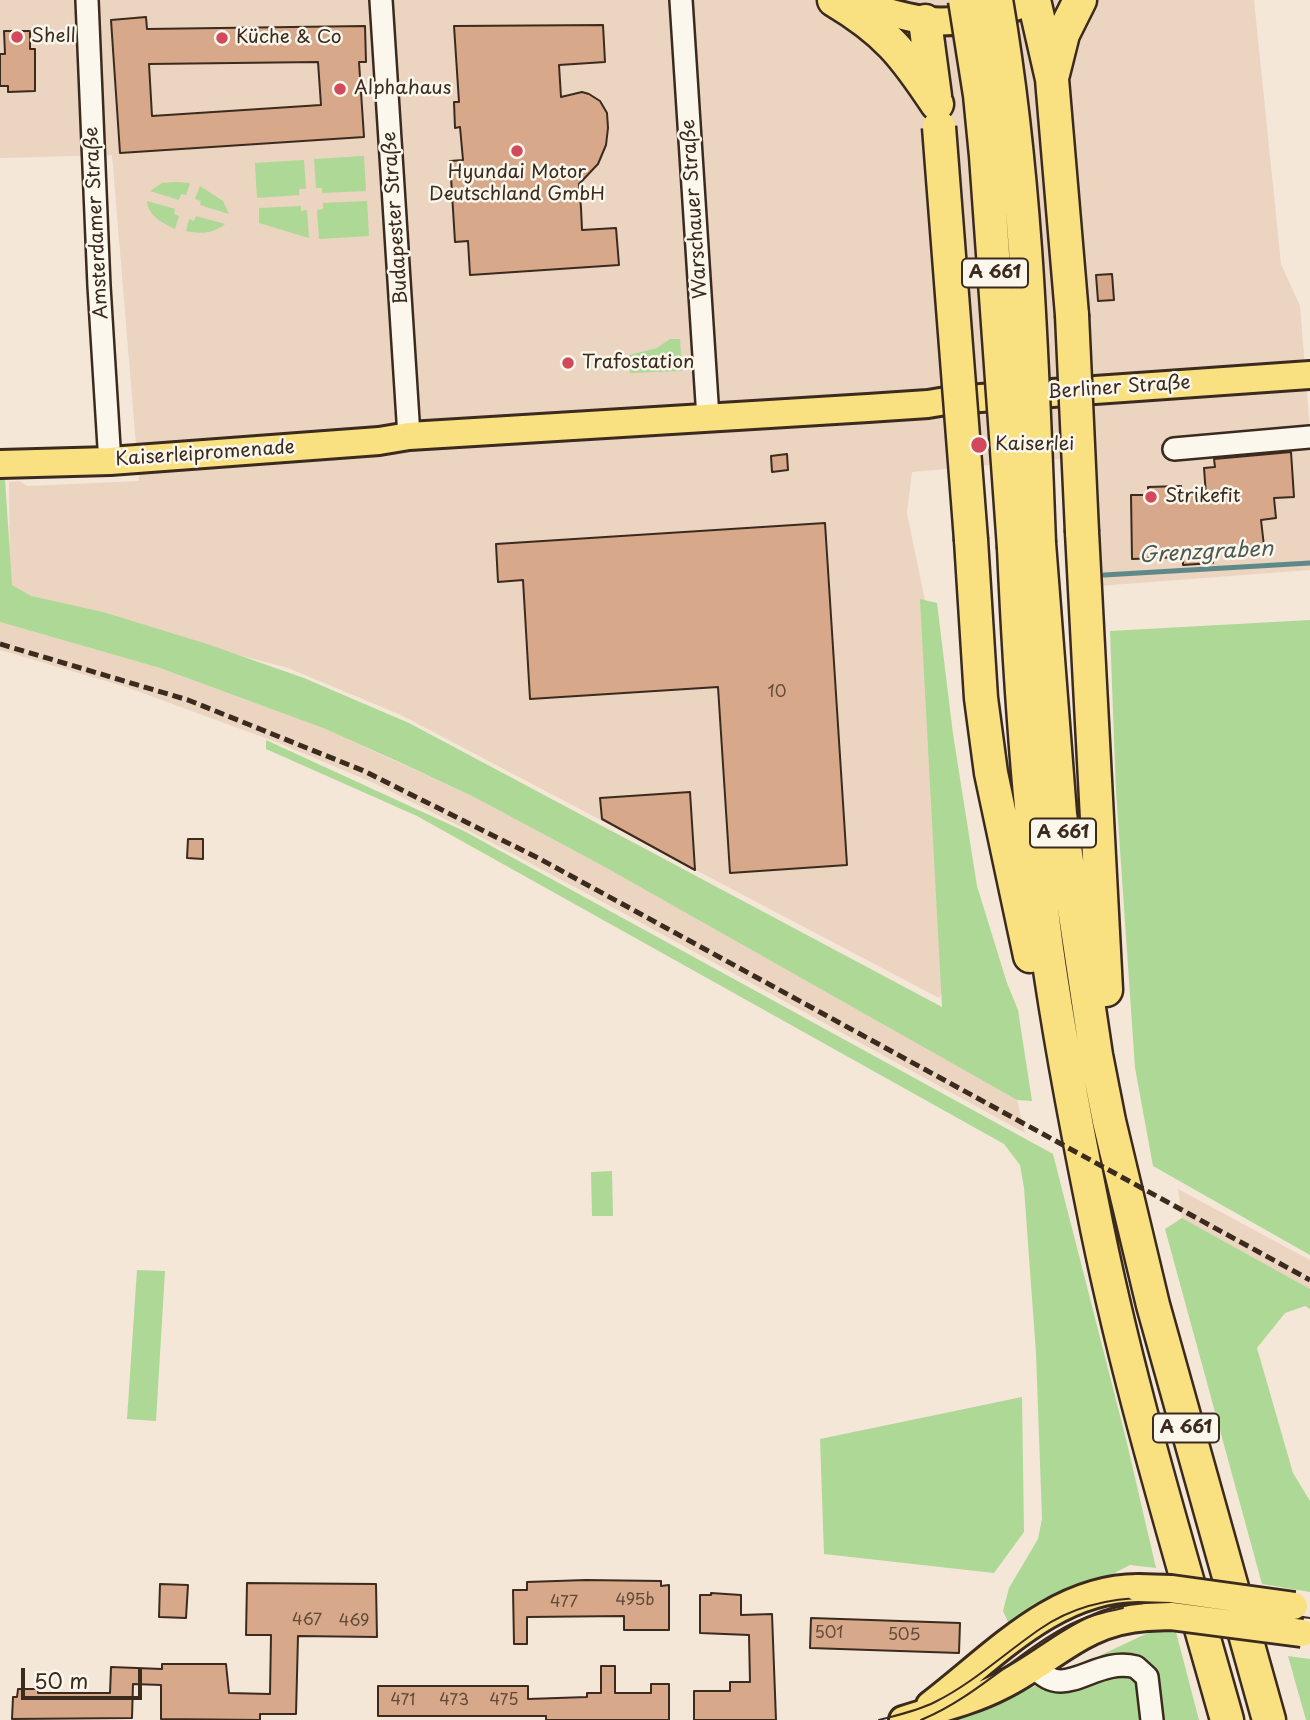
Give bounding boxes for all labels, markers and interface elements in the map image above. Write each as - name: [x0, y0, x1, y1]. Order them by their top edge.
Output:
- place label: Shell: [31, 26, 76, 48]
- place label: Küche & Co: [236, 27, 342, 49]
- marker: Shell: [9, 29, 25, 45]
- marker: Küche & Co: [214, 30, 230, 46]
- place label: Alphahaus: [354, 78, 451, 100]
- marker: Alphahaus: [332, 81, 348, 97]
- street label: Warschauer Straße: [677, 118, 713, 300]
- street label: Amsterdamer Straße: [81, 126, 113, 320]
- street label: Budapester Straße: [379, 131, 413, 305]
- marker: Hyundai Motor Deutschland GmbH: [509, 143, 525, 159]
- place label: Hyundai Motor Deutschland GmbH: [429, 162, 605, 206]
- road number: A 661: [962, 258, 1028, 288]
- place label: Trafostation: [582, 352, 694, 374]
- marker: Trafostation: [560, 355, 576, 371]
- street label: Berliner Straße: [1047, 372, 1191, 404]
- place label: Kaiserlei: [995, 434, 1074, 456]
- marker: Kaiserlei: [969, 435, 989, 455]
- street label: Kaiserleipromenade: [115, 436, 295, 472]
- place label: Strikefit: [1165, 486, 1241, 508]
- marker: Strikefit: [1143, 489, 1159, 505]
- water label: Grenzgraben: [1138, 537, 1274, 569]
- house number: 10: [768, 683, 786, 703]
- road number: A 661: [1030, 818, 1096, 848]
- road number: A 661: [1153, 1414, 1219, 1442]
- house number: 495b: [615, 1591, 655, 1611]
- house number: 477: [550, 1593, 578, 1613]
- house number: 467: [292, 1611, 322, 1631]
- house number: 469: [339, 1612, 369, 1632]
- house number: 501: [814, 1624, 844, 1644]
- house number: 505: [888, 1626, 920, 1646]
- scale bar: [24, 1654, 145, 1698]
- text: 50 m: [34, 1664, 88, 1696]
- house number: 471: [391, 1691, 415, 1711]
- house number: 473: [439, 1691, 469, 1711]
- house number: 475: [489, 1691, 519, 1711]

